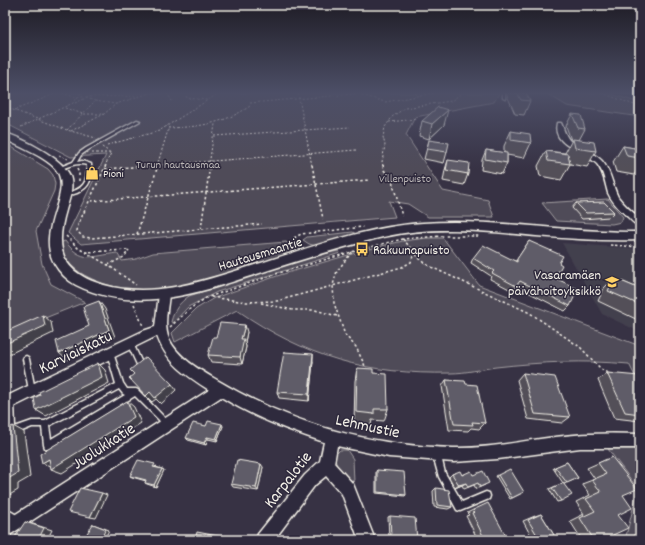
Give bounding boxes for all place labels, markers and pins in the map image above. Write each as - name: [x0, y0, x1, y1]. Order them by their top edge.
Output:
- shop icon: Pioni: [84, 165, 100, 181]
- place label: Pioni: [103, 166, 124, 183]
- bus stop icon: Rakuunapuisto: [354, 241, 370, 257]
- place label: Rakuunapuisto: [373, 241, 450, 261]
- place label: Vasaramäen päivähoitoyksikkö: [508, 266, 601, 302]
- school or university icon: Vasaramäen päivähoitoyksikkö: [604, 274, 620, 290]

